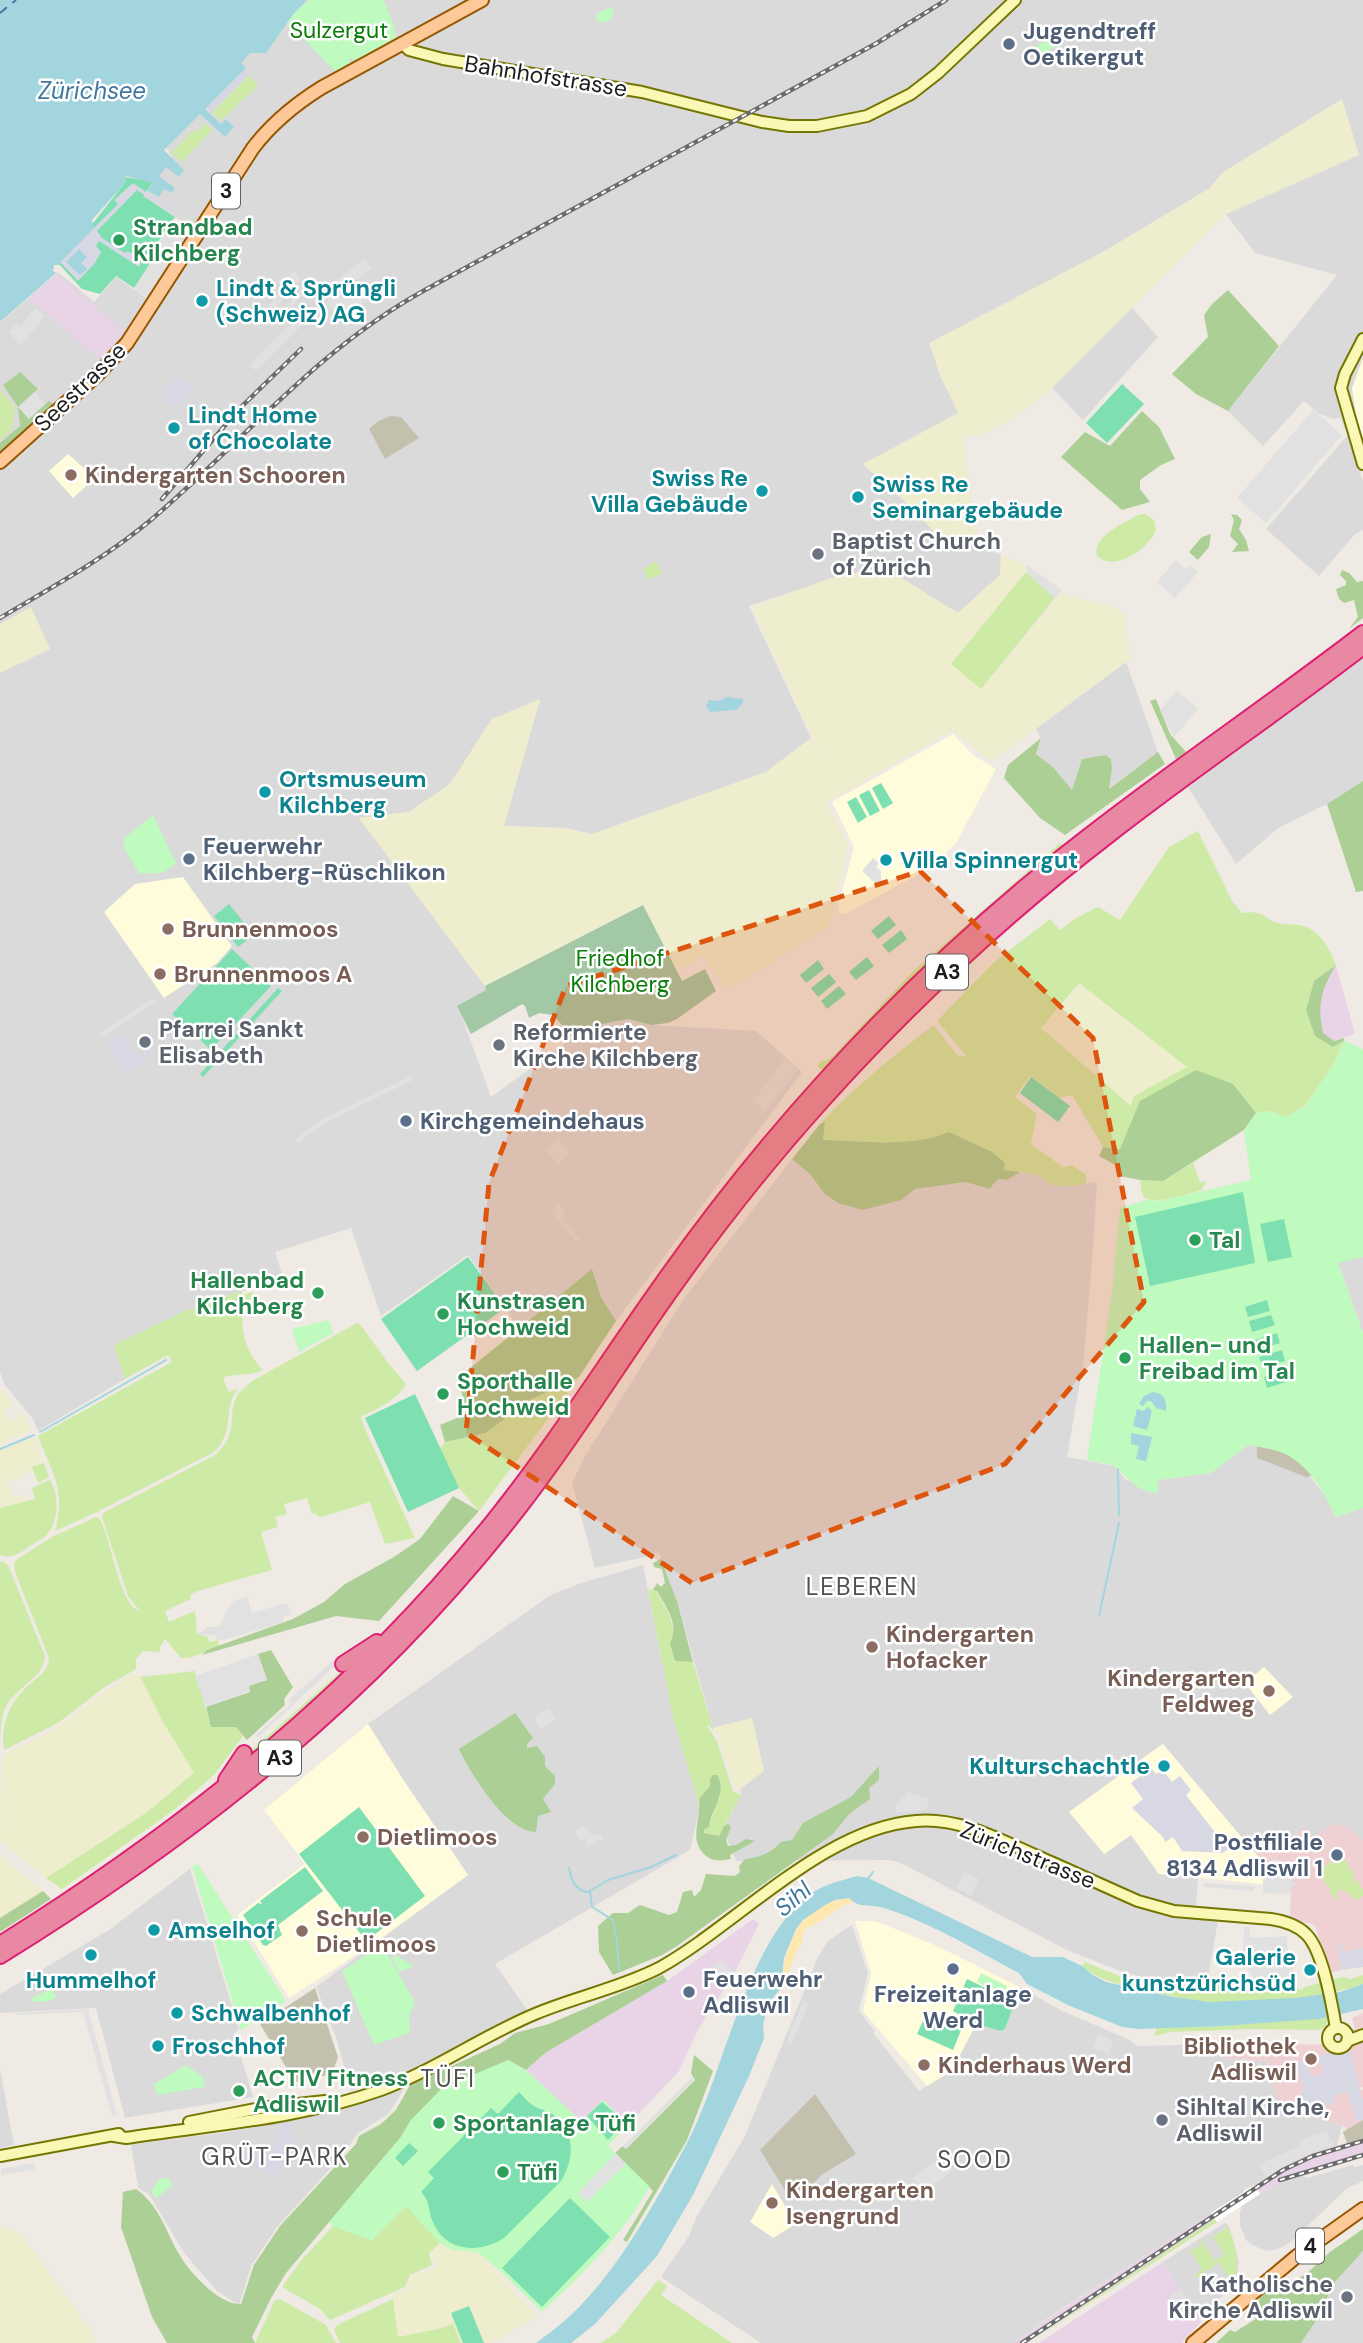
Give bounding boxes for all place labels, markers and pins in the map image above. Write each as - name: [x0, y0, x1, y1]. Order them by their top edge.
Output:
- place label: Jugendtreff Oetikergut: [1023, 16, 1156, 72]
- marker: Jugendtreff Oetikergut: [1001, 36, 1017, 52]
- place label: Strandbad Kilchberg: [133, 212, 253, 268]
- marker: Strandbad Kilchberg: [111, 232, 127, 248]
- place label: Lindt & Sprüngli (Schweiz) AG: [216, 273, 396, 329]
- marker: Lindt & Sprüngli (Schweiz) AG: [194, 293, 210, 309]
- place label: Lindt Home of Chocolate: [188, 400, 332, 456]
- marker: Lindt Home of Chocolate: [166, 420, 182, 436]
- place label: Kindergarten Schooren: [85, 460, 346, 490]
- place label: Swiss Re Villa Gebäude: [591, 463, 748, 519]
- marker: Kindergarten Schooren: [63, 467, 79, 483]
- place label: Swiss Re Seminargebäude: [872, 469, 1063, 525]
- marker: Swiss Re Villa Gebäude: [754, 483, 770, 499]
- marker: Swiss Re Seminargebäude: [850, 489, 866, 505]
- place label: Baptist Church of Zürich: [832, 526, 1001, 582]
- marker: Baptist Church of Zürich: [810, 546, 826, 562]
- place label: Ortsmuseum Kilchberg: [279, 764, 426, 820]
- marker: Ortsmuseum Kilchberg: [257, 784, 273, 800]
- place label: Feuerwehr Kilchberg-Rüschlikon: [203, 831, 446, 887]
- place label: Villa Spinnergut: [900, 845, 1078, 875]
- marker: Feuerwehr Kilchberg-Rüschlikon: [181, 851, 197, 867]
- marker: Villa Spinnergut: [878, 852, 894, 868]
- place label: Brunnenmoos: [182, 914, 339, 944]
- marker: Brunnenmoos: [160, 921, 176, 937]
- place label: Brunnenmoos A: [174, 959, 352, 989]
- marker: Brunnenmoos A: [152, 966, 168, 982]
- place label: Pfarrei Sankt Elisabeth: [159, 1014, 304, 1070]
- place label: Reformierte Kirche Kilchberg: [513, 1017, 698, 1073]
- marker: Pfarrei Sankt Elisabeth: [137, 1034, 153, 1050]
- marker: Reformierte Kirche Kilchberg: [491, 1037, 507, 1053]
- place label: Kirchgemeindehaus: [420, 1106, 645, 1136]
- marker: Kirchgemeindehaus: [398, 1113, 414, 1129]
- place label: Tal: [1209, 1225, 1240, 1255]
- marker: Tal: [1187, 1232, 1203, 1248]
- place label: Hallenbad Kilchberg: [190, 1265, 304, 1321]
- marker: Hallenbad Kilchberg: [310, 1285, 326, 1301]
- place label: Kunstrasen Hochweid: [457, 1286, 585, 1342]
- marker: Kunstrasen Hochweid: [435, 1306, 451, 1322]
- place label: Hallen- und Freibad im Tal: [1139, 1330, 1295, 1386]
- marker: Hallen- und Freibad im Tal: [1117, 1350, 1133, 1366]
- place label: Sporthalle Hochweid: [457, 1366, 573, 1422]
- marker: Sporthalle Hochweid: [435, 1386, 451, 1402]
- place label: Kindergarten Hofacker: [886, 1619, 1034, 1675]
- marker: Kindergarten Hofacker: [864, 1639, 880, 1655]
- place label: Kindergarten Feldweg: [1107, 1663, 1255, 1719]
- marker: Kindergarten Feldweg: [1261, 1683, 1277, 1699]
- place label: Kulturschachtle: [969, 1751, 1150, 1781]
- marker: Kulturschachtle: [1156, 1758, 1172, 1774]
- place label: Dietlimoos: [377, 1822, 498, 1852]
- place label: Postfiliale 8134 Adliswil 1: [1166, 1827, 1323, 1883]
- marker: Dietlimoos: [355, 1829, 371, 1845]
- marker: Postfiliale 8134 Adliswil 1: [1329, 1847, 1345, 1863]
- place label: Schule Dietlimoos: [316, 1903, 437, 1959]
- place label: Amselhof: [168, 1915, 275, 1945]
- marker: Amselhof: [146, 1922, 162, 1938]
- marker: Schule Dietlimoos: [294, 1923, 310, 1939]
- place label: Galerie kunstzürichsüd: [1122, 1942, 1296, 1998]
- marker: Hummelhof: [83, 1947, 99, 1963]
- marker: Freizeitanlage Werd: [945, 1961, 961, 1977]
- marker: Galerie kunstzürichsüd: [1302, 1962, 1318, 1978]
- place label: Feuerwehr Adliswil: [703, 1964, 822, 2020]
- place label: Hummelhof: [26, 1965, 156, 1995]
- place label: Freizeitanlage Werd: [874, 1979, 1032, 2035]
- marker: Feuerwehr Adliswil: [681, 1984, 697, 2000]
- place label: Schwalbenhof: [191, 1998, 351, 2028]
- marker: Schwalbenhof: [169, 2005, 185, 2021]
- place label: Froschhof: [172, 2031, 285, 2061]
- place label: Bibliothek Adliswil: [1184, 2031, 1297, 2087]
- marker: Froschhof: [150, 2038, 166, 2054]
- place label: Kinderhaus Werd: [938, 2050, 1132, 2080]
- marker: Bibliothek Adliswil: [1303, 2051, 1319, 2067]
- marker: Kinderhaus Werd: [916, 2057, 932, 2073]
- place label: ACTIV Fitness Adliswil: [253, 2063, 408, 2119]
- marker: ACTIV Fitness Adliswil: [231, 2083, 247, 2099]
- place label: Sihltal Kirche, Adliswil: [1176, 2092, 1330, 2148]
- place label: Sportanlage Tüfi: [453, 2108, 636, 2138]
- marker: Sihltal Kirche, Adliswil: [1154, 2112, 1170, 2128]
- marker: Sportanlage Tüfi: [431, 2115, 447, 2131]
- place label: Tüfi: [517, 2157, 558, 2187]
- marker: Tüfi: [495, 2164, 511, 2180]
- place label: Kindergarten Isengrund: [786, 2175, 934, 2231]
- marker: Kindergarten Isengrund: [764, 2195, 780, 2211]
- place label: Katholische Kirche Adliswil: [1169, 2269, 1333, 2325]
- marker: Katholische Kirche Adliswil: [1339, 2289, 1355, 2305]

